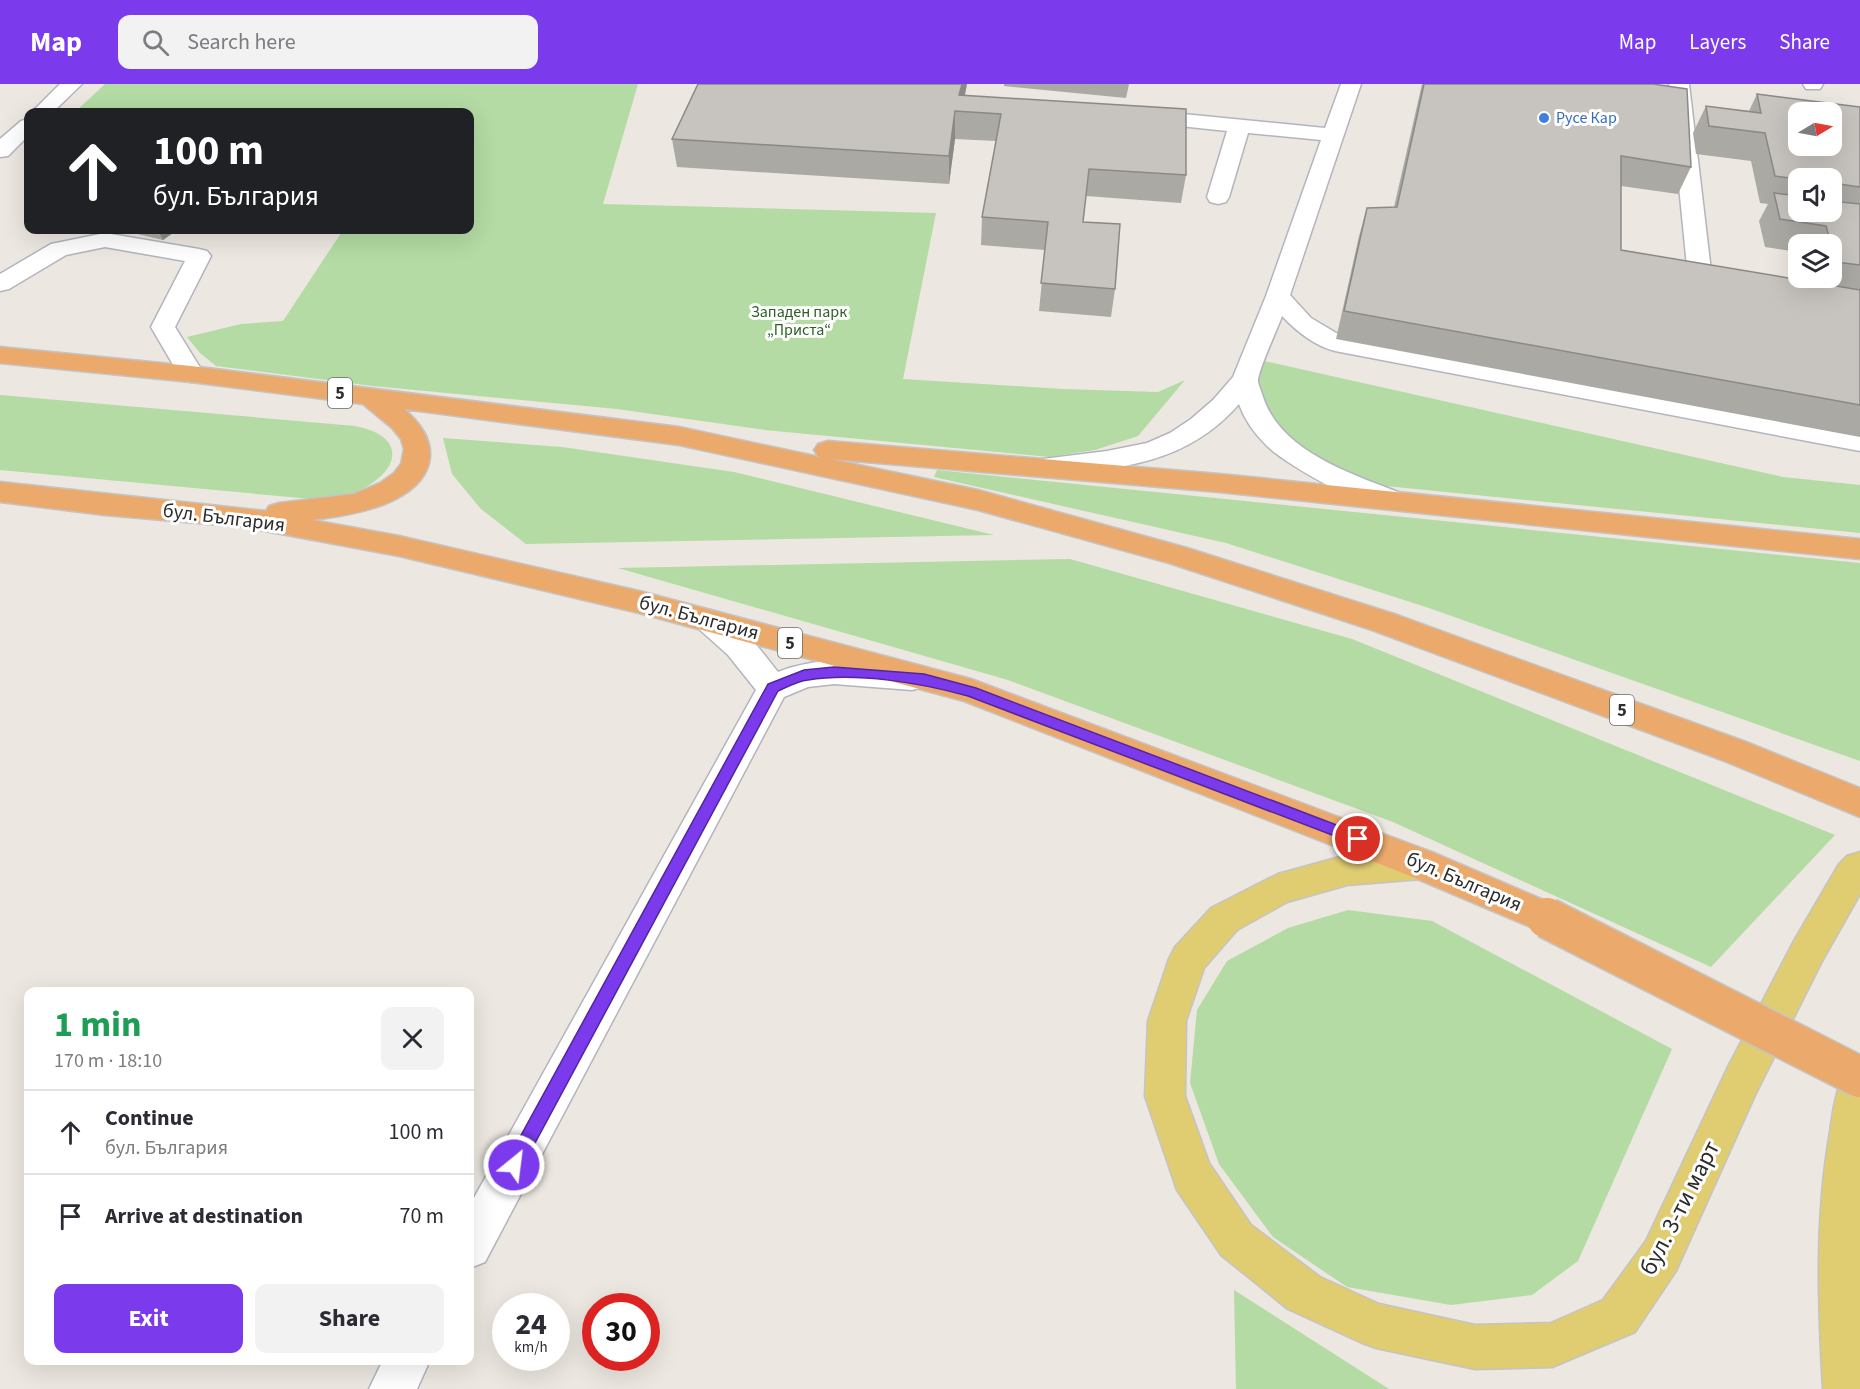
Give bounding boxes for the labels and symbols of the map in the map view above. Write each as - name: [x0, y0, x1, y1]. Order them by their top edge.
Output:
- north arrow: [1788, 102, 1842, 156]
- place label: Русе Кар: [1556, 107, 1617, 129]
- marker: Русе Кар: [1537, 111, 1551, 125]
- park label: Западен парк „Приста“: [751, 301, 847, 341]
- road number: 5: [328, 378, 352, 408]
- street label: бул. България: [161, 497, 287, 539]
- street label: бул. България: [636, 589, 762, 647]
- road number: 5: [778, 628, 802, 658]
- road number: 5: [1610, 695, 1634, 725]
- pin: [1332, 813, 1383, 864]
- street label: бул. България: [1402, 845, 1526, 919]
- position arrow: [482, 1133, 546, 1197]
- street label: бул. 3-ти март: [1631, 1135, 1729, 1281]
- speed limit sign: 30: [582, 1293, 660, 1371]

